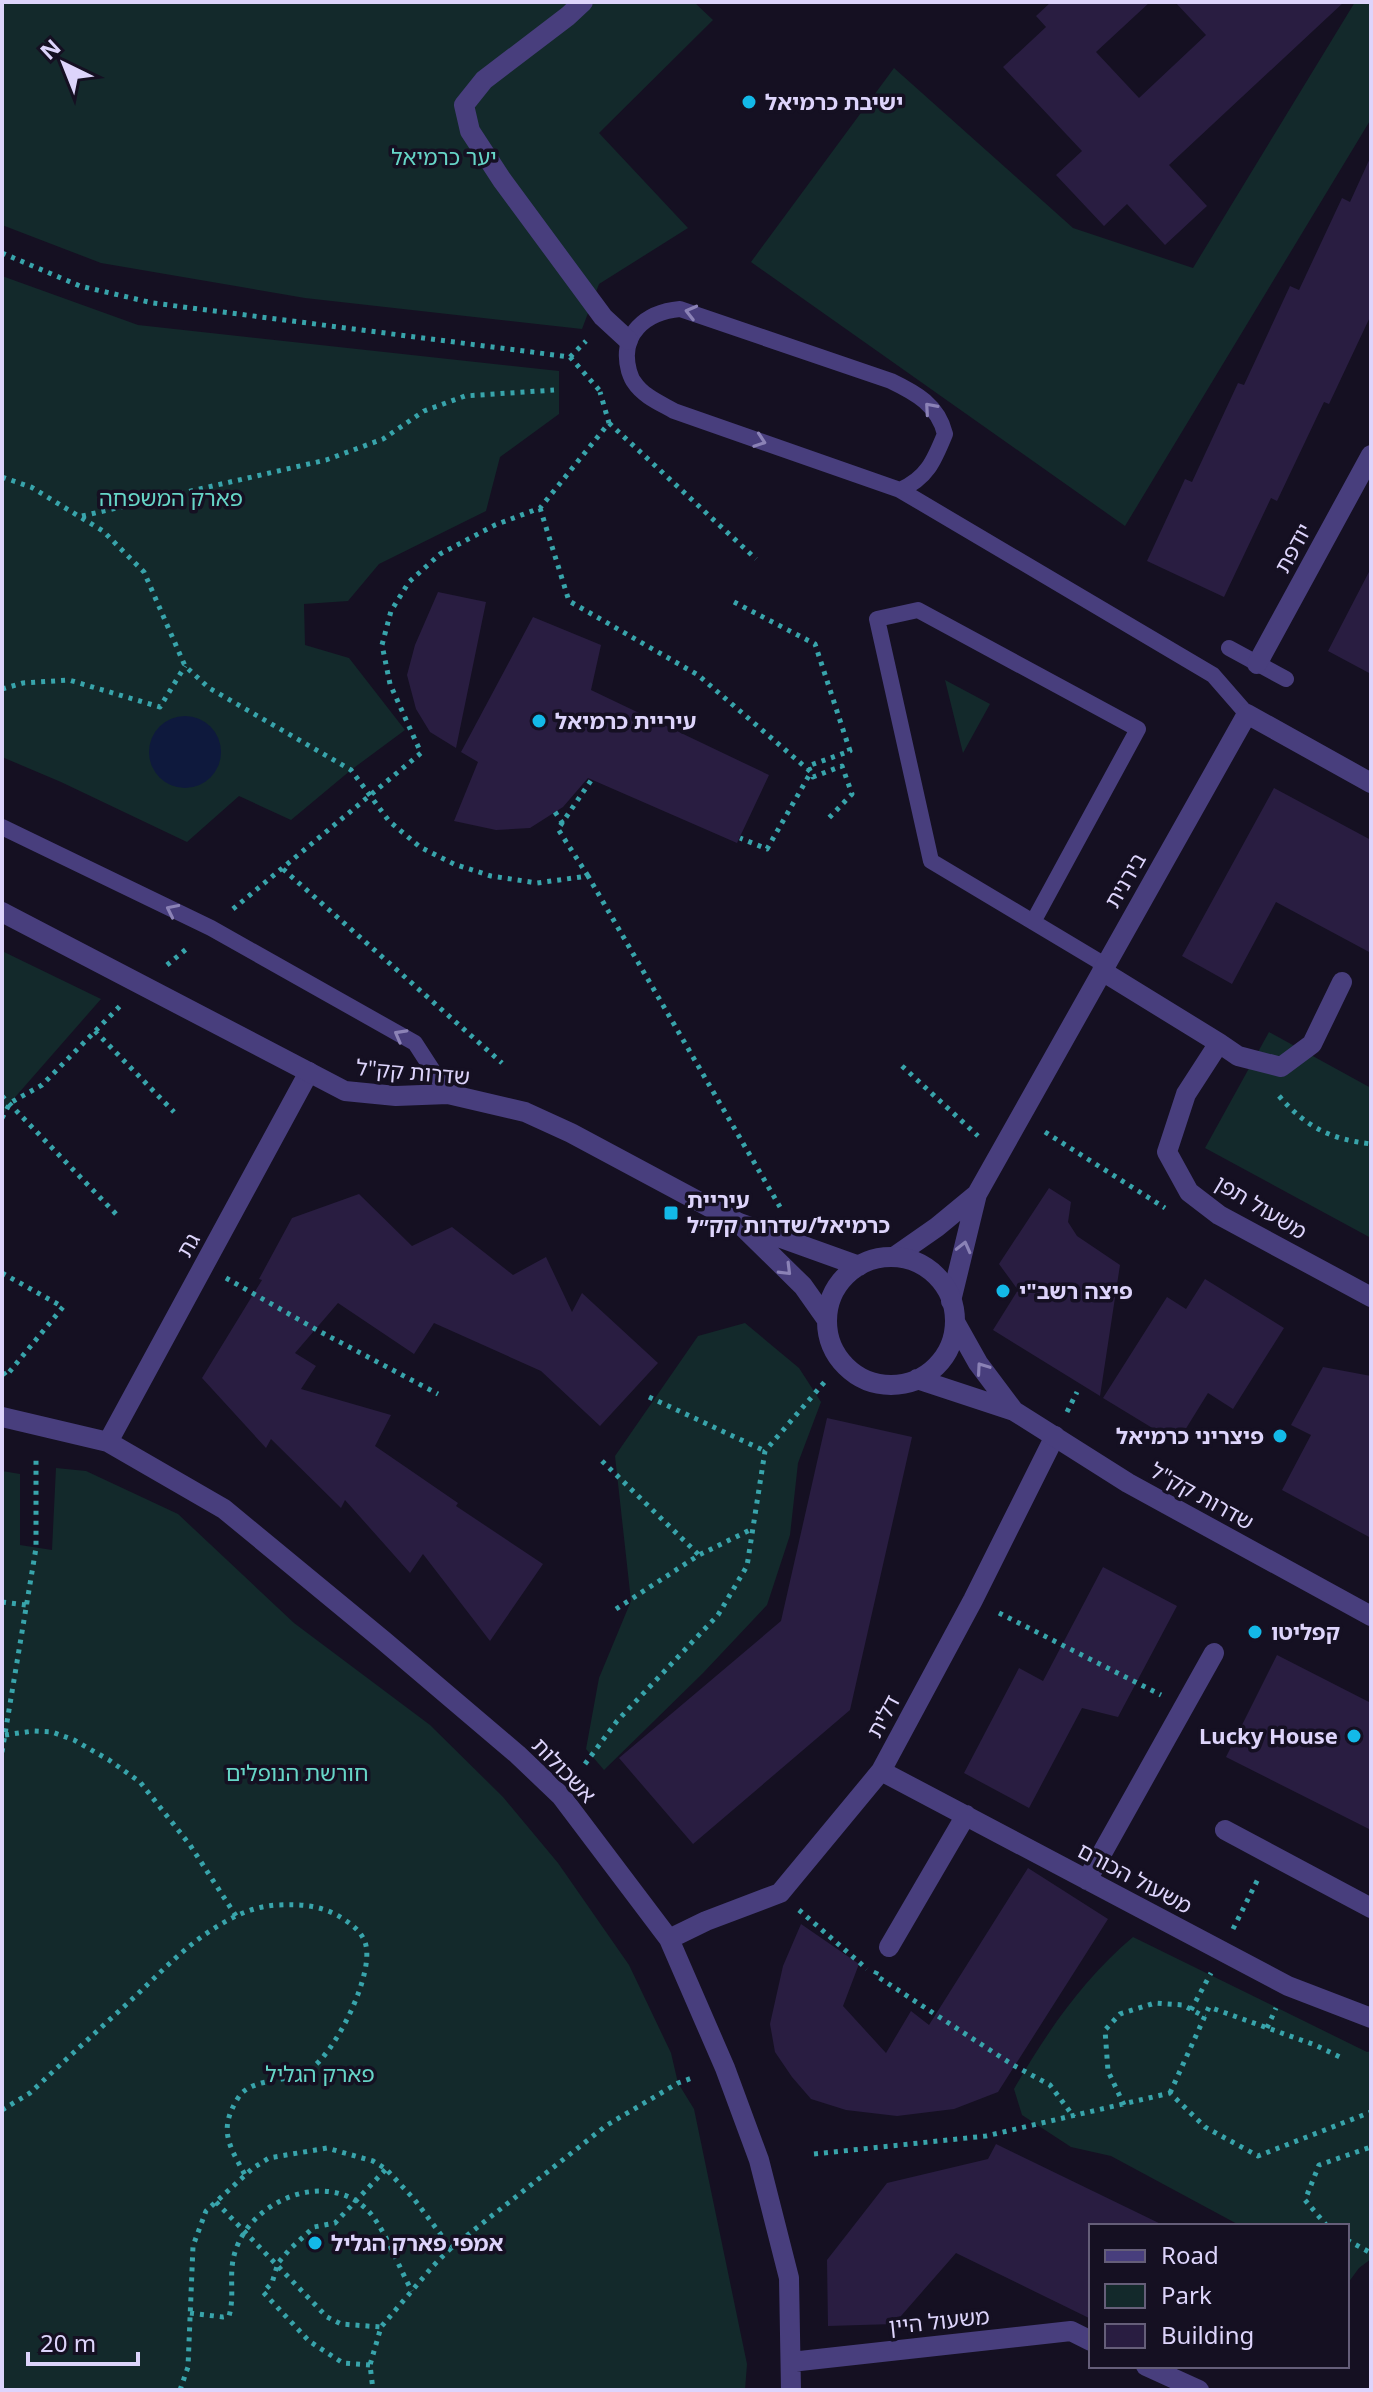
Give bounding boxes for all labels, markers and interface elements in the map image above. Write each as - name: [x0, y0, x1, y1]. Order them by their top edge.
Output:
- north arrow: [24, 24, 104, 104]
- text: N: [33, 32, 66, 66]
- place label: ישיבת כרמיאל: [765, 86, 903, 116]
- marker: ישיבת כרמיאל: [740, 93, 758, 111]
- park label: יער כרמיאל: [391, 141, 497, 171]
- one-way arrow: [684, 305, 698, 322]
- one-way arrow: [925, 402, 940, 417]
- one-way arrow: [752, 431, 766, 448]
- park label: פארק המשפחה: [99, 482, 243, 512]
- street label: יודפת: [1266, 517, 1318, 578]
- place label: עיריית כרמיאל: [555, 705, 697, 735]
- marker: עיריית כרמיאל: [530, 712, 548, 730]
- street label: בירנית: [1096, 846, 1152, 913]
- one-way arrow: [166, 904, 181, 920]
- one-way arrow: [395, 1029, 409, 1045]
- street label: שדרות קק"ל: [355, 1051, 471, 1091]
- street label: משעול תפן: [1210, 1167, 1313, 1245]
- place label: עיריית כרמיאל/שדרות קק״ל: [687, 1184, 890, 1239]
- marker: עיריית כרמיאל/שדרות קק״ל: [662, 1204, 680, 1222]
- street label: גת: [168, 1227, 206, 1262]
- one-way arrow: [955, 1241, 972, 1255]
- one-way arrow: [777, 1260, 791, 1275]
- place label: פיצה רשב"י: [1019, 1275, 1133, 1305]
- marker: פיצה רשב"י: [994, 1282, 1012, 1300]
- one-way arrow: [977, 1362, 992, 1376]
- place label: פיצריני כרמיאל: [1116, 1420, 1264, 1450]
- marker: פיצריני כרמיאל: [1271, 1427, 1289, 1445]
- street label: שדרות קק"ל: [1145, 1454, 1260, 1536]
- place label: קפליטו: [1271, 1616, 1340, 1646]
- marker: קפליטו: [1246, 1623, 1264, 1641]
- street label: דלית: [858, 1689, 906, 1742]
- place label: Lucky House: [1199, 1720, 1338, 1750]
- marker: Lucky House: [1345, 1727, 1363, 1745]
- street label: אשכולות: [526, 1730, 603, 1809]
- park label: חורשת הנופלים: [225, 1757, 369, 1787]
- street label: משעול הכורם: [1073, 1834, 1198, 1920]
- park label: פארק הגליל: [265, 2058, 375, 2088]
- legend: [1089, 2224, 1349, 2368]
- place label: אמפי פארק הגליל: [331, 2227, 503, 2257]
- marker: אמפי פארק הגליל: [306, 2234, 324, 2252]
- text: Road: [1161, 2238, 1219, 2271]
- text: Park: [1161, 2278, 1212, 2311]
- street label: משעול היין: [887, 2300, 991, 2340]
- scale bar: [28, 2316, 138, 2366]
- text: Building: [1161, 2318, 1254, 2351]
- text: 20 m: [40, 2326, 96, 2359]

